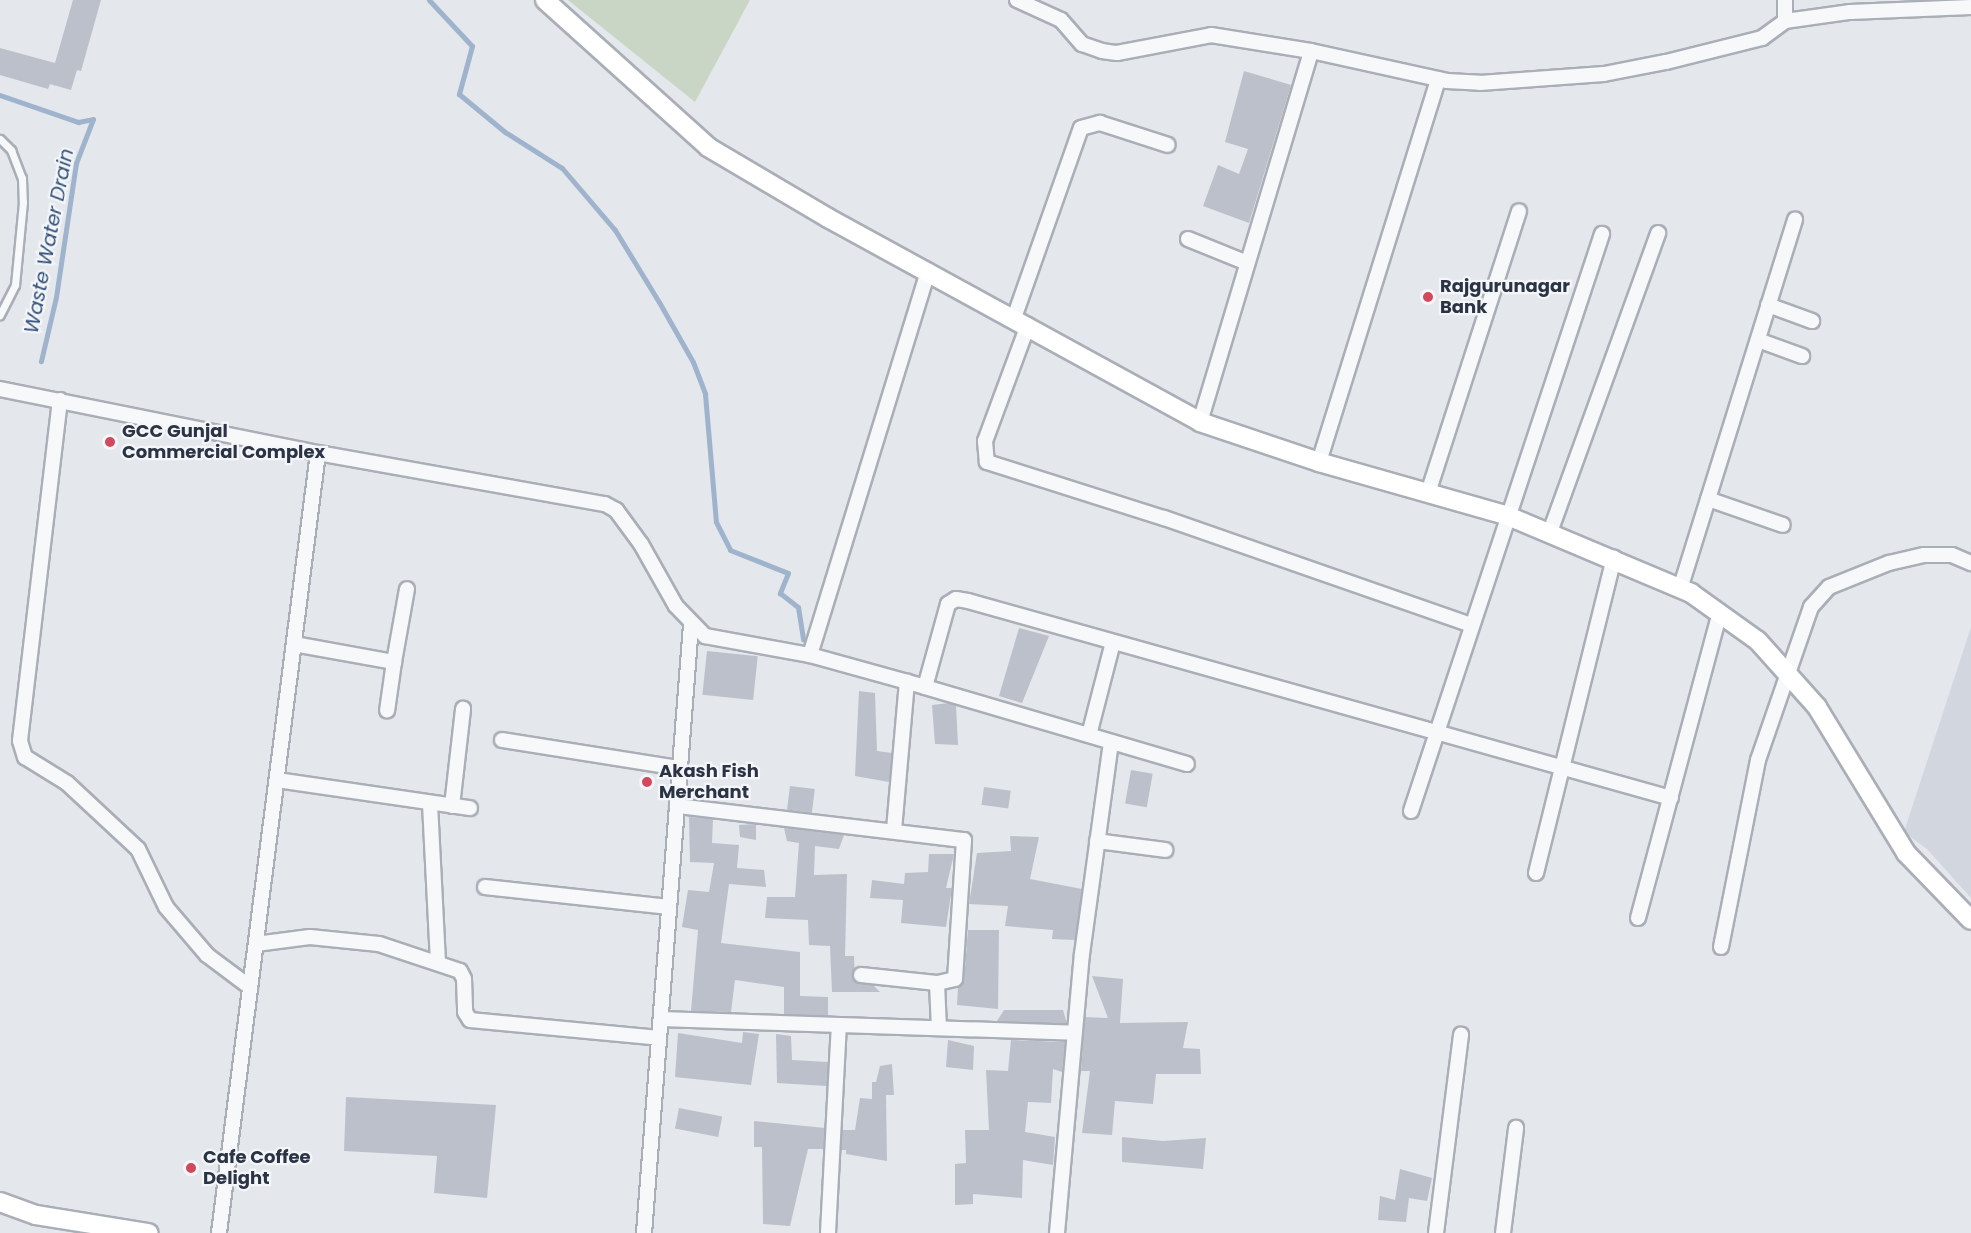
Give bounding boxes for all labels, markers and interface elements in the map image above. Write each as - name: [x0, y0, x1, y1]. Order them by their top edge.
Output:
- water label: Waste Water Drain: [19, 146, 79, 336]
- place label: Rajgurunagar Bank: [1440, 276, 1570, 318]
- marker: Rajgurunagar Bank: [1421, 290, 1435, 304]
- place label: GCC Gunjal Commercial Complex: [122, 421, 325, 464]
- marker: GCC Gunjal Commercial Complex: [103, 435, 117, 449]
- place label: Akash Fish Merchant: [659, 761, 759, 804]
- marker: Akash Fish Merchant: [640, 775, 654, 789]
- place label: Cafe Coffee Delight: [203, 1147, 311, 1190]
- marker: Cafe Coffee Delight: [184, 1161, 198, 1175]

